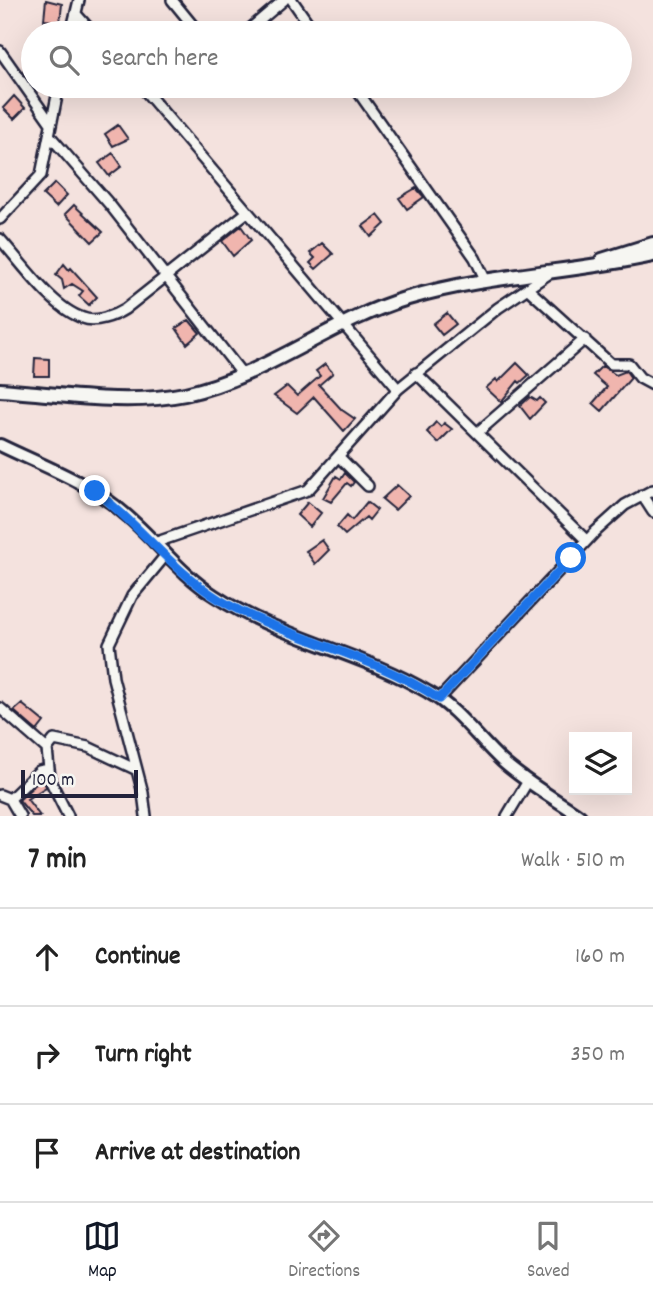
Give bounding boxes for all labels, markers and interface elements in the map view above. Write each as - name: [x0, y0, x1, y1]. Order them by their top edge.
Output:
- search box: [21, 21, 632, 98]
- icon: search: [45, 41, 83, 79]
- text: Search here: [101, 41, 219, 78]
- route end: [79, 475, 110, 506]
- route start: [555, 542, 586, 573]
- map controls: [569, 732, 632, 795]
- button: layers: [569, 732, 632, 795]
- scale bar: [21, 767, 138, 799]
- text: 100 m: [32, 768, 74, 795]
- text: 7 min: [28, 840, 86, 883]
- text: Walk · 510 m: [521, 845, 625, 878]
- icon: ahead: [28, 938, 66, 976]
- text: Continue: [95, 939, 180, 976]
- text: 160 m: [575, 941, 625, 974]
- icon: right: [28, 1036, 66, 1074]
- text: Turn right: [95, 1037, 192, 1074]
- text: 350 m: [571, 1039, 625, 1072]
- icon: arrive: [28, 1134, 66, 1172]
- text: Arrive at destination: [95, 1135, 300, 1172]
- tab: Map: [83, 1217, 121, 1286]
- tab: Directions: [288, 1217, 360, 1286]
- tab: Saved: [527, 1217, 570, 1286]

